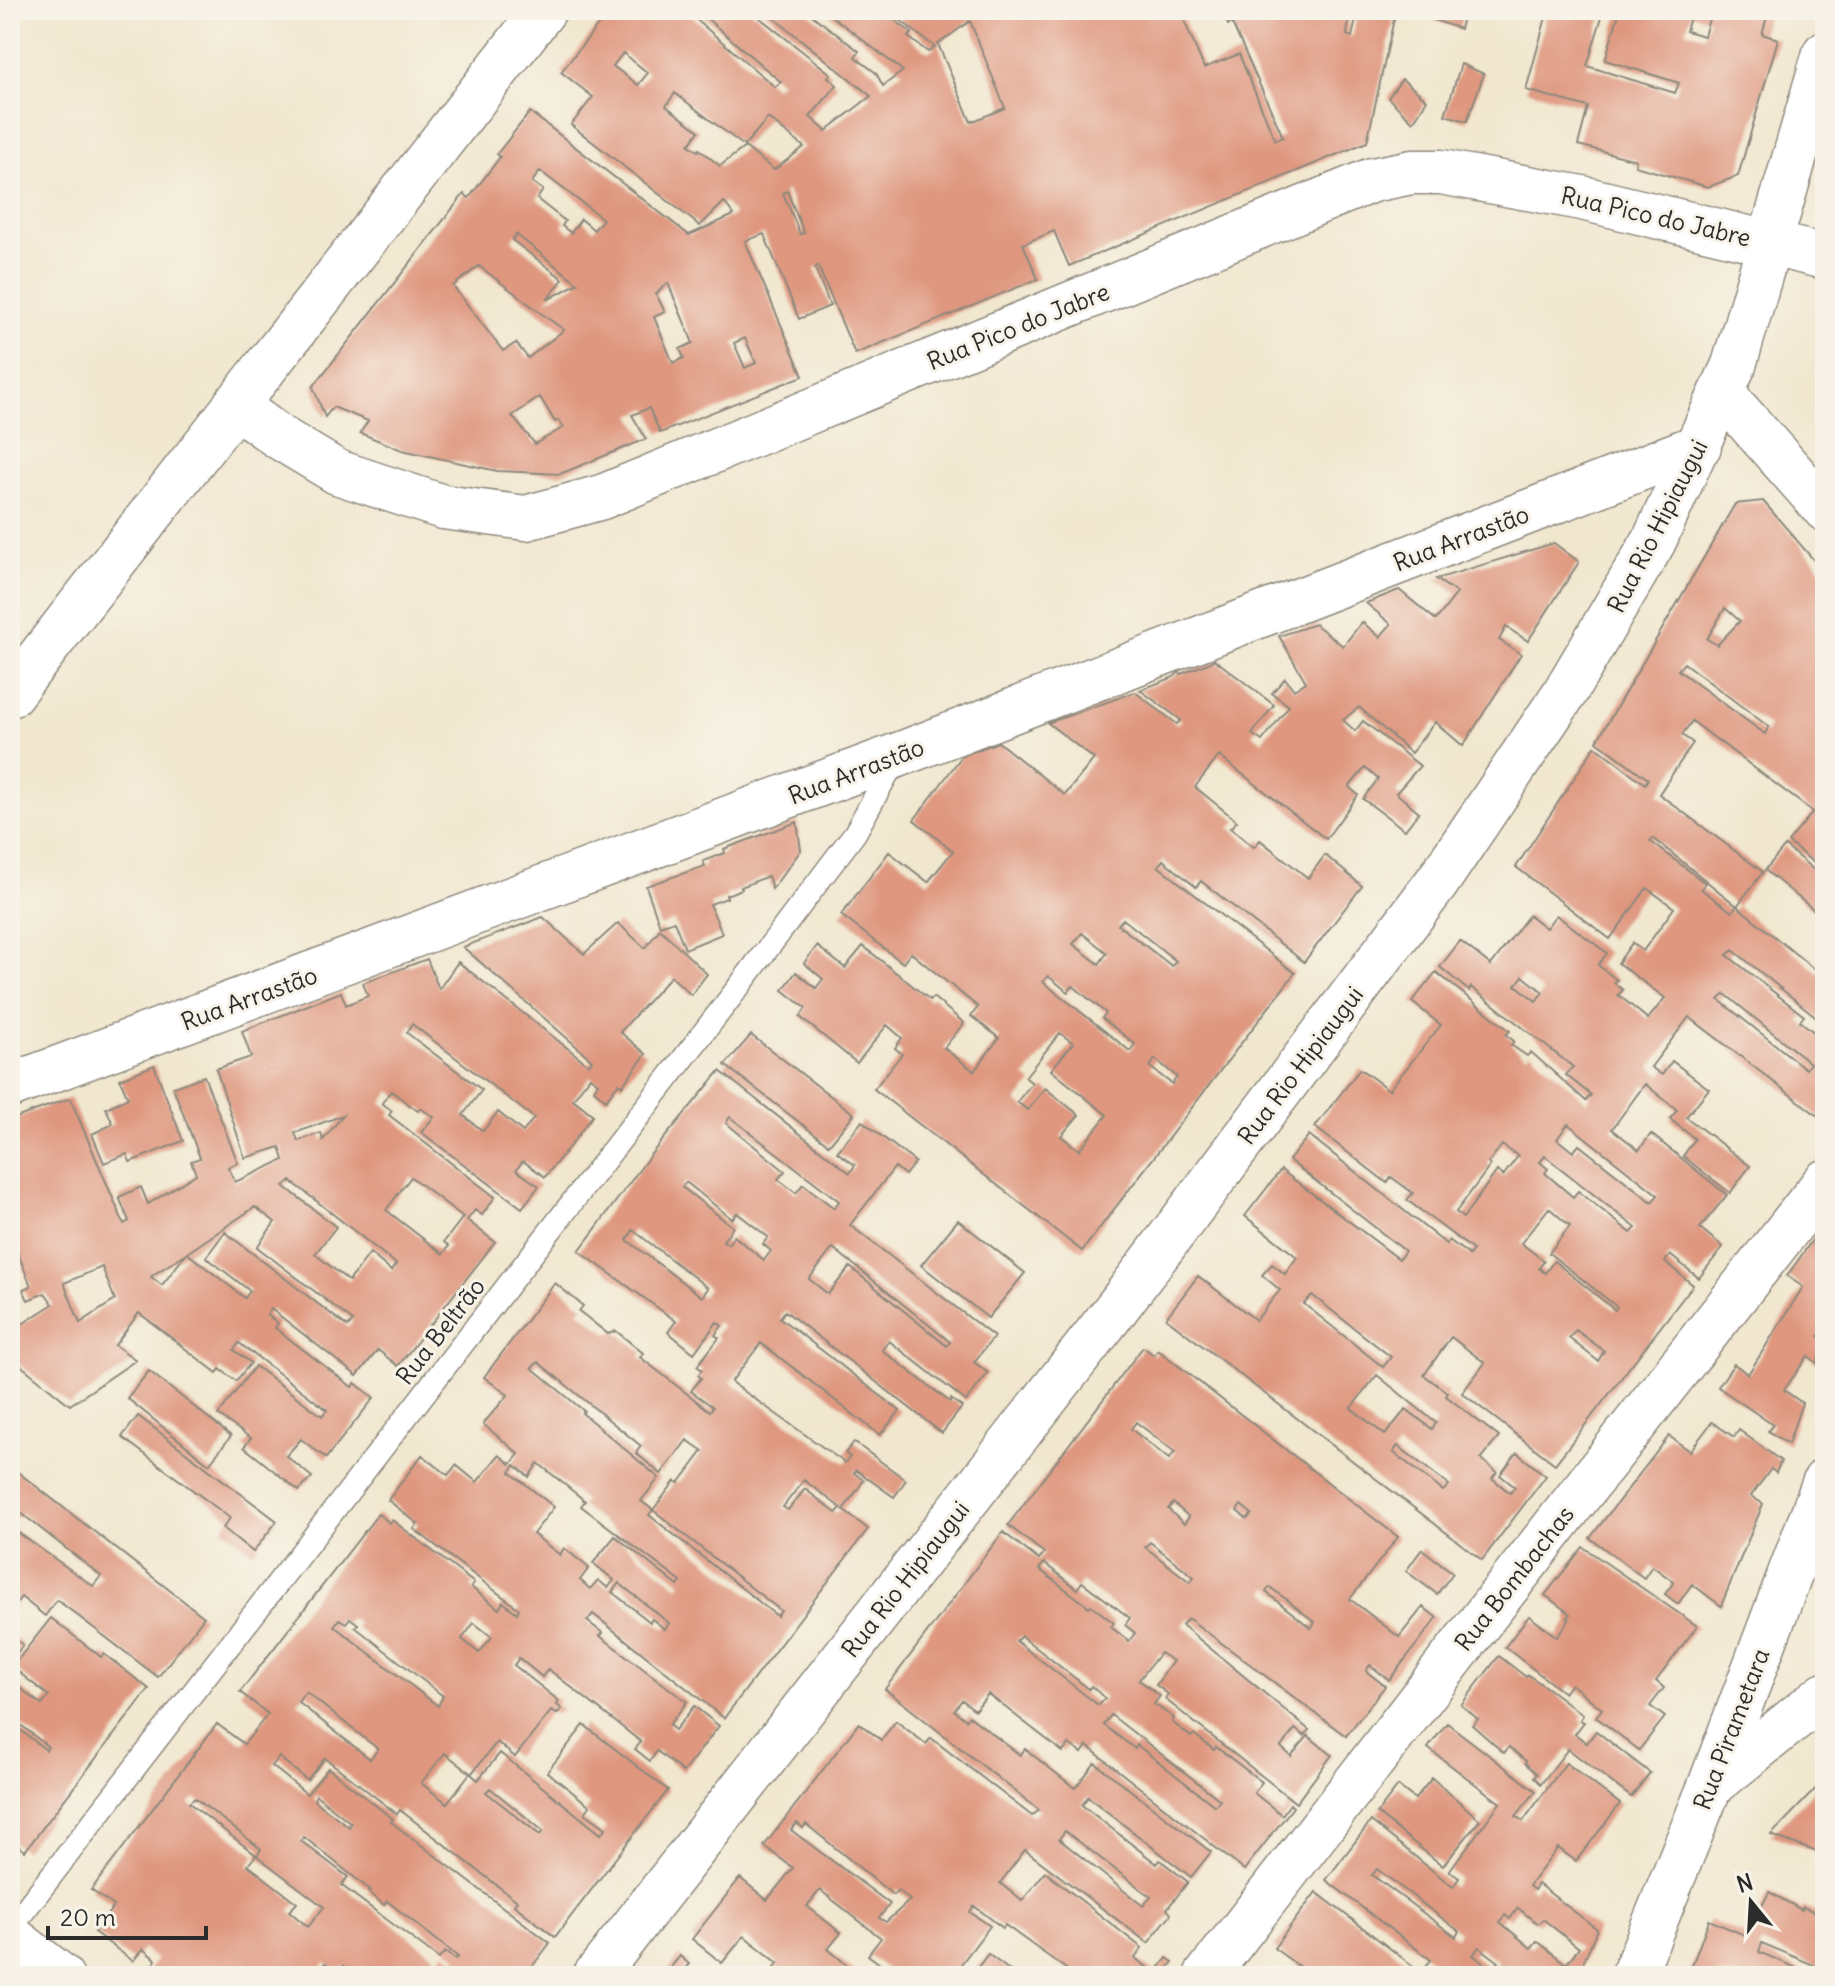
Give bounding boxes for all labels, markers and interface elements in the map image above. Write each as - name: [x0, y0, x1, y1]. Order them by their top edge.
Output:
- street label: Rua Pico do Jabre: [1558, 180, 1754, 252]
- street label: Rua Pico do Jabre: [923, 276, 1113, 376]
- street label: Rua Rio Hipiaugui: [1600, 434, 1714, 618]
- street label: Rua Arrastão: [1389, 498, 1533, 578]
- street label: Rua Arrastão: [784, 731, 928, 811]
- street label: Rua Arrastão: [177, 959, 321, 1037]
- street label: Rua Rio Hipiaugui: [1231, 980, 1369, 1150]
- street label: Rua Beltrão: [389, 1272, 491, 1390]
- street label: Rua Rio Hipiaugui: [835, 1495, 975, 1663]
- street label: Rua Bombachas: [1448, 1499, 1580, 1657]
- street label: Rua Pirametara: [1686, 1644, 1776, 1814]
- north arrow: [1711, 1862, 1791, 1942]
- text: N: [1733, 1867, 1756, 1899]
- scale bar: [48, 1890, 206, 1940]
- text: 20 m: [60, 1902, 116, 1932]

